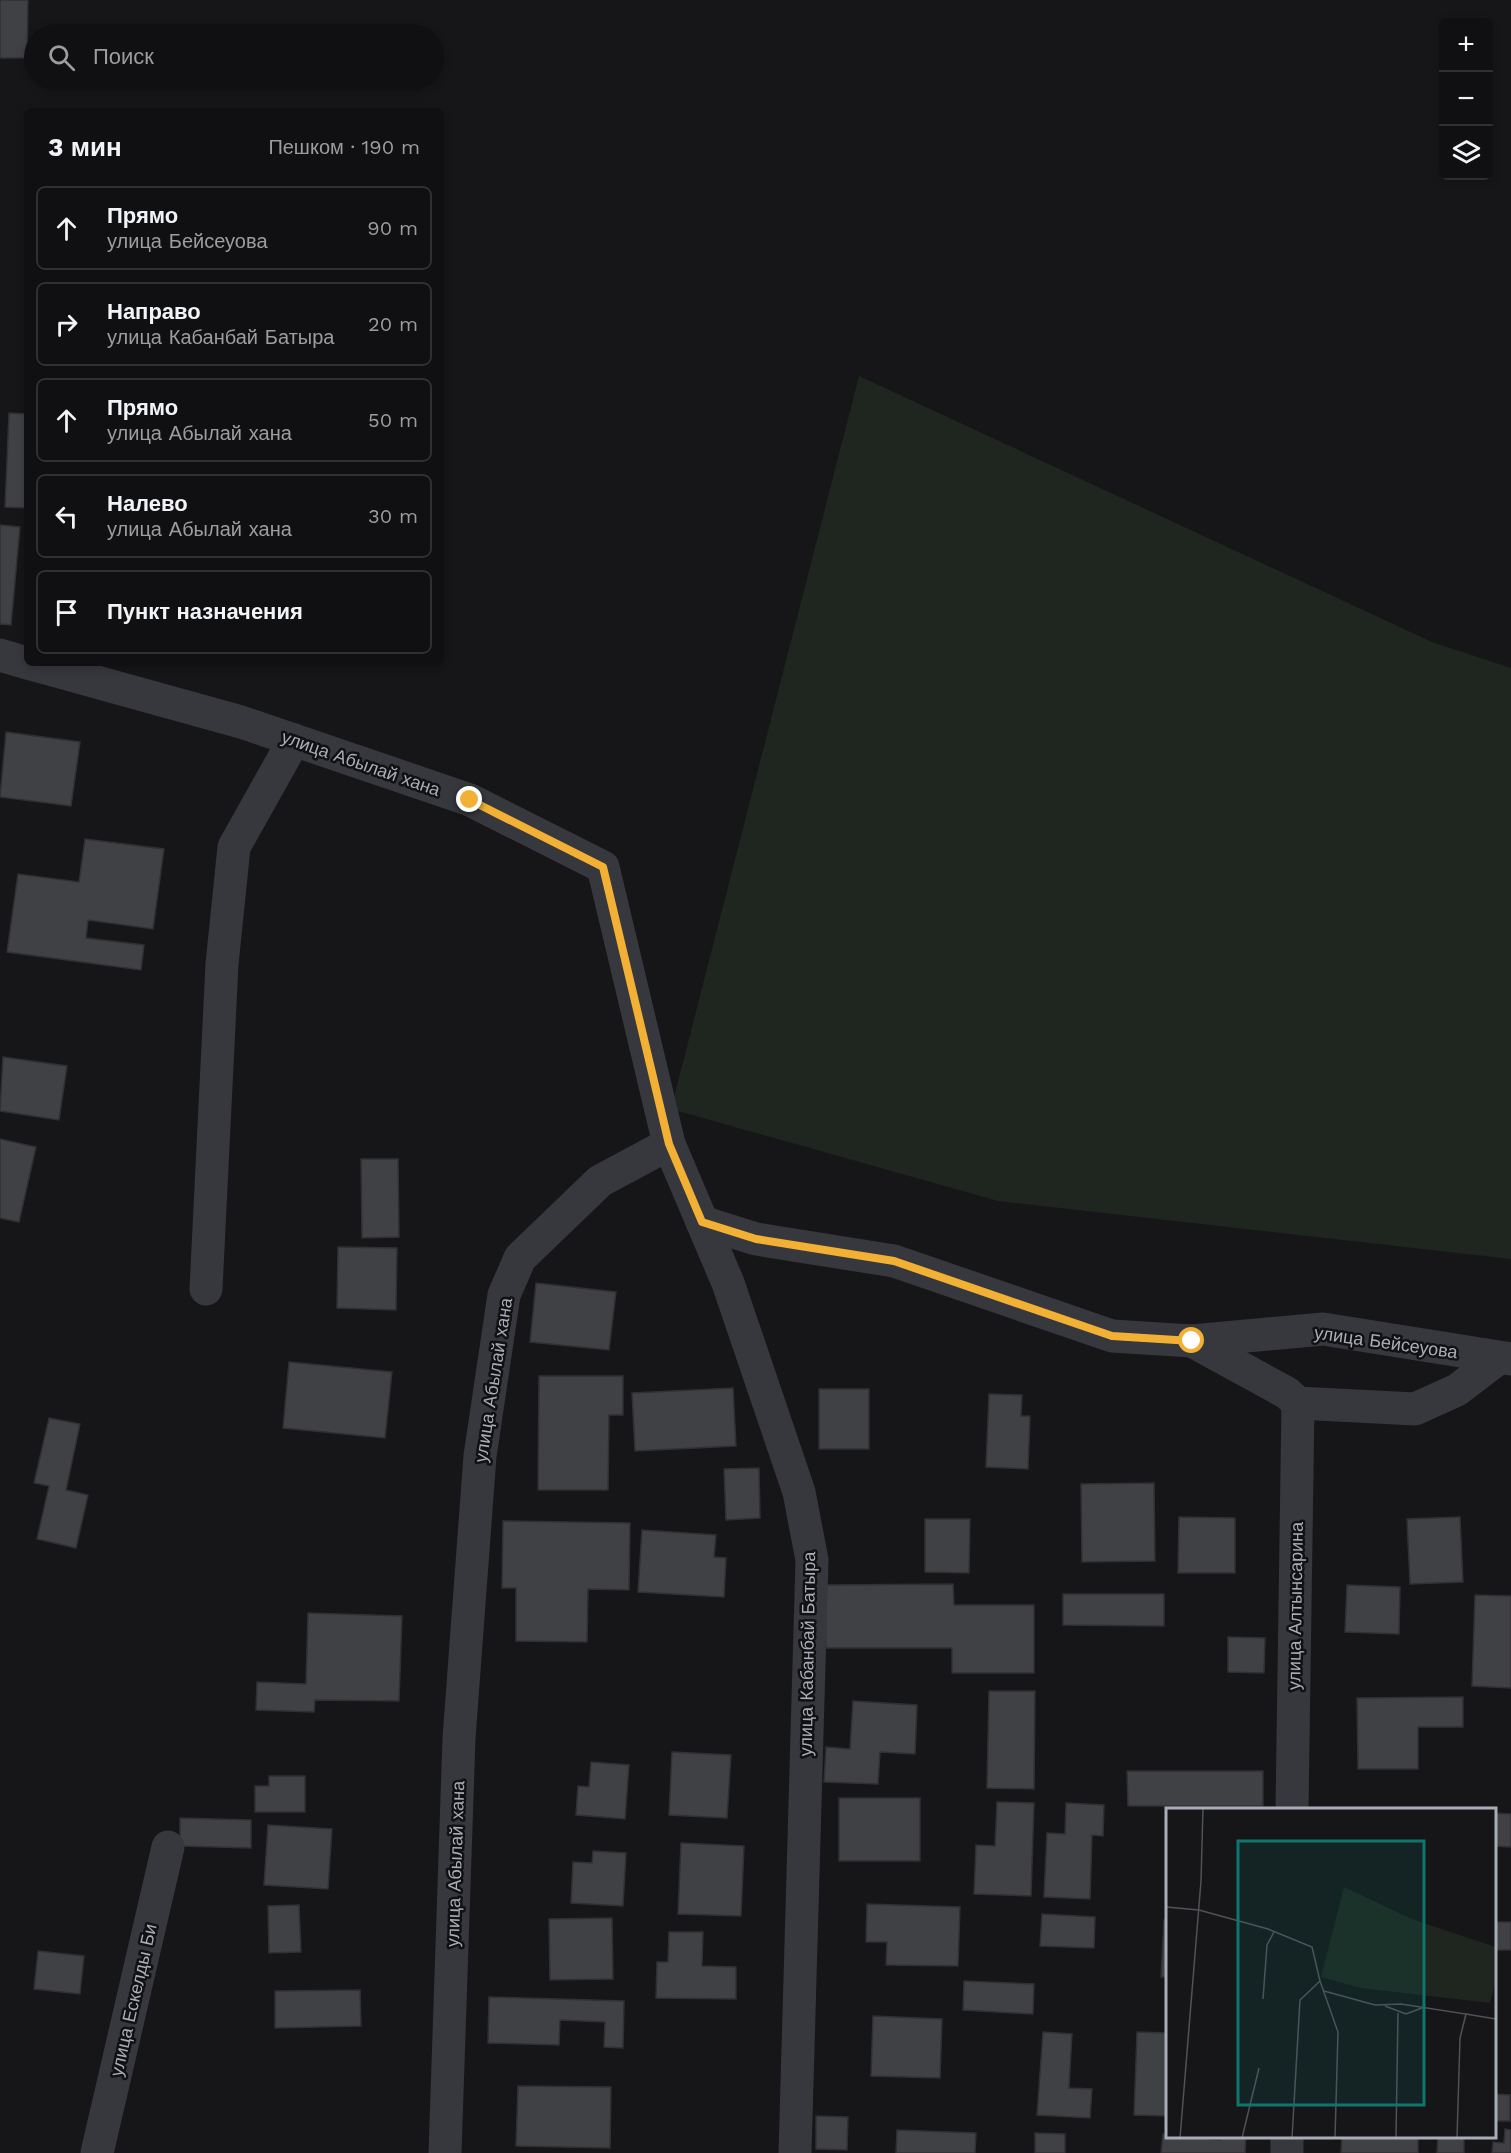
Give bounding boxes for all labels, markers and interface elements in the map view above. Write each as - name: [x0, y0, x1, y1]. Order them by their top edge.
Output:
- map controls: [1439, 18, 1493, 180]
- button: +: [1439, 18, 1493, 72]
- search box: [24, 24, 444, 90]
- icon: search: [45, 41, 78, 74]
- text: Поиск: [93, 44, 154, 69]
- button: −: [1439, 72, 1493, 126]
- button: layers: [1439, 126, 1493, 180]
- text: 3 мин: [48, 132, 122, 162]
- text: Пешком · 190 m: [268, 135, 420, 159]
- text: Прямо: [107, 203, 178, 228]
- icon: ahead: [50, 212, 83, 245]
- text: 90 m: [367, 216, 418, 240]
- text: улица Бейсеуова: [107, 229, 268, 253]
- text: Направо: [107, 299, 201, 324]
- icon: right: [50, 308, 83, 341]
- text: 20 m: [368, 312, 418, 336]
- text: улица Кабанбай Батыра: [107, 325, 334, 349]
- text: Прямо: [107, 395, 178, 420]
- icon: ahead: [50, 404, 83, 437]
- text: 50 m: [368, 408, 418, 432]
- text: улица Абылай хана: [107, 421, 292, 445]
- text: Налево: [107, 491, 188, 516]
- icon: left: [50, 500, 83, 533]
- text: 30 m: [368, 504, 418, 528]
- text: улица Абылай хана: [107, 517, 292, 541]
- icon: arrive: [50, 596, 83, 629]
- text: Пункт назначения: [107, 599, 303, 624]
- street label: улица Абылай хана: [279, 726, 444, 800]
- route end: [456, 786, 482, 812]
- street label: улица Абылай хана: [470, 1295, 517, 1464]
- street label: улица Бейсеуова: [1313, 1322, 1460, 1363]
- route start: [1178, 1327, 1204, 1353]
- street label: улица Алтынсарина: [1283, 1521, 1307, 1690]
- street label: улица Кабанбай Батыра: [795, 1550, 819, 1757]
- street label: улица Абылай хана: [442, 1780, 468, 1947]
- inset map: [1166, 1808, 1496, 2138]
- street label: улица Ескелды Би: [105, 1922, 161, 2078]

